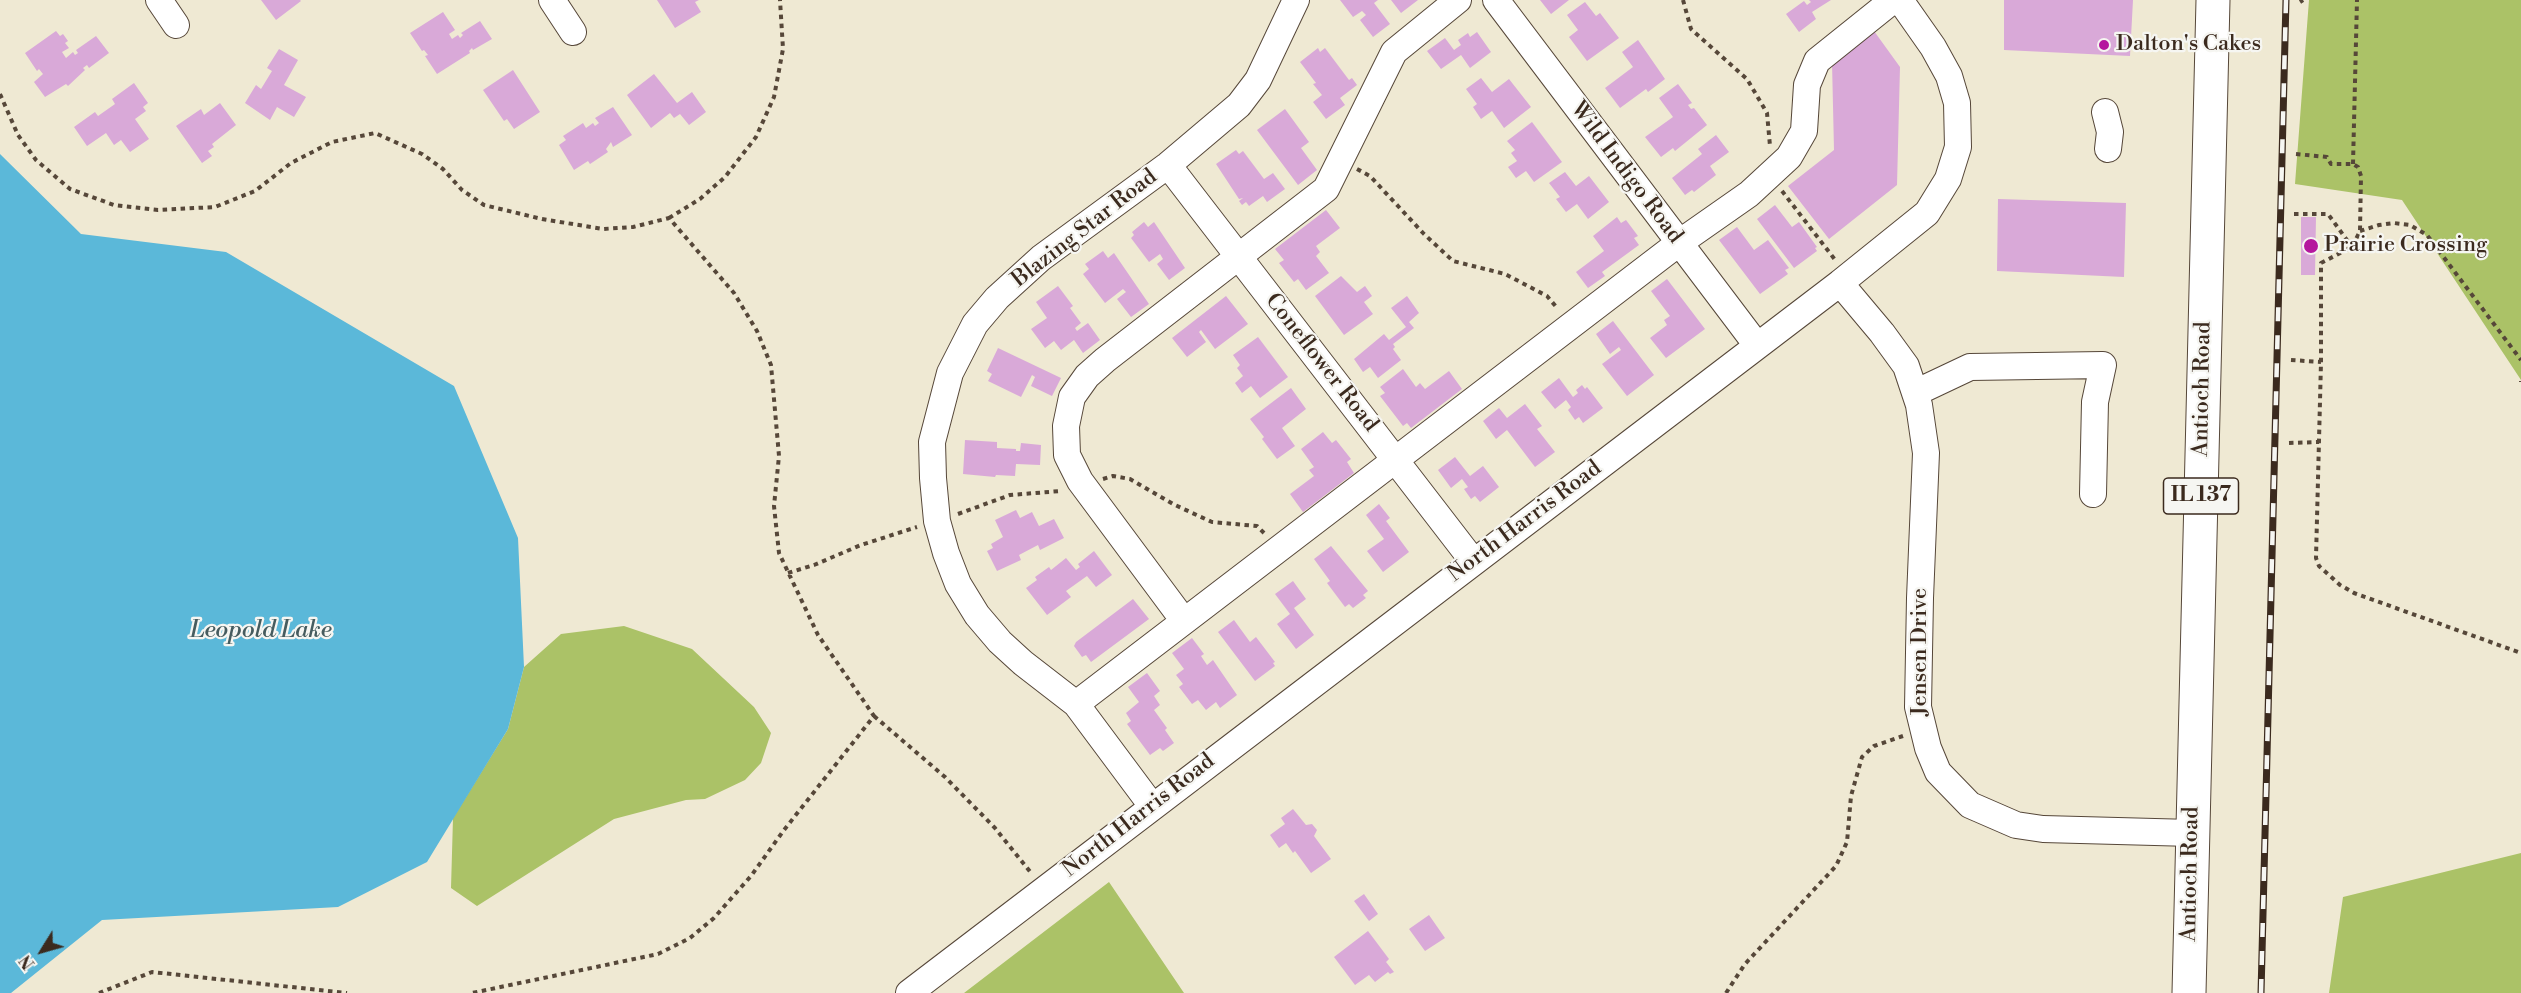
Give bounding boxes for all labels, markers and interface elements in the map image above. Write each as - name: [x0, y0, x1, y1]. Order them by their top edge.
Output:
- place label: Dalton's Cakes: [2116, 32, 2261, 58]
- marker: Dalton's Cakes: [2097, 38, 2111, 52]
- street label: Wild Indigo Road: [1564, 97, 1688, 249]
- street label: Blazing Star Road: [1007, 164, 1163, 294]
- place label: Prairie Crossing: [2324, 233, 2487, 259]
- marker: Prairie Crossing: [2302, 237, 2320, 255]
- street label: Coneflower Road: [1259, 289, 1383, 437]
- street label: Antioch Road: [2189, 321, 2217, 457]
- street label: North Harris Road: [1443, 456, 1607, 588]
- road number: IL 137: [2164, 478, 2238, 514]
- street label: Jensen Drive: [1908, 588, 1934, 716]
- water label: Leopold Lake: [190, 617, 332, 645]
- street label: North Harris Road: [1058, 749, 1220, 883]
- street label: Antioch Road: [2177, 806, 2205, 942]
- north arrow: [12, 921, 72, 981]
- text: N: [16, 951, 39, 973]

